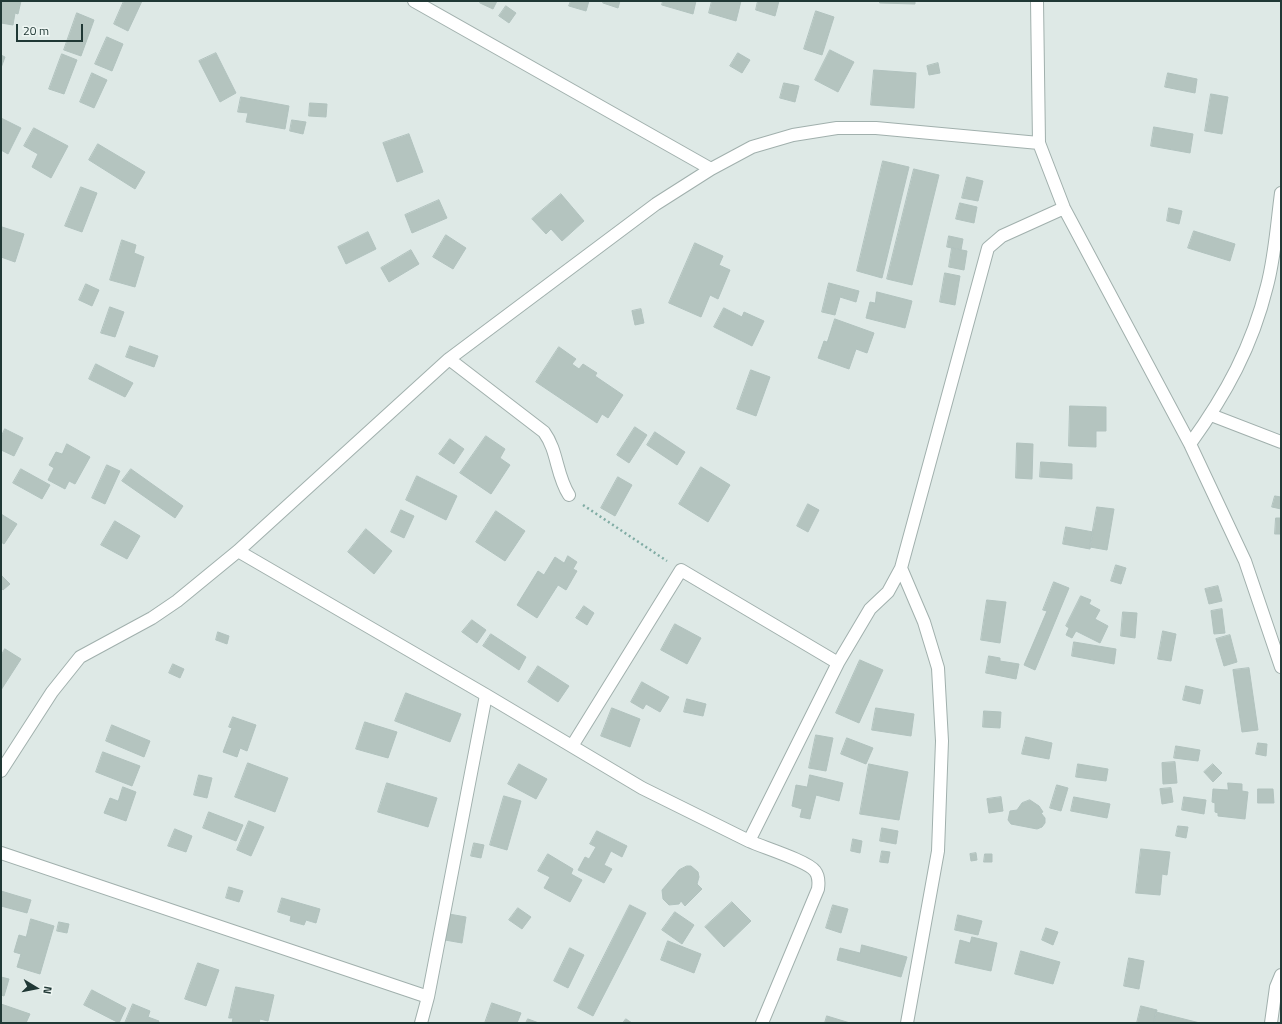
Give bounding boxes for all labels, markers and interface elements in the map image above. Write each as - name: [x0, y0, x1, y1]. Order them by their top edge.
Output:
- scale bar: [18, 16, 85, 42]
- text: 20 m: [23, 21, 49, 40]
- north arrow: [16, 968, 56, 1008]
- text: N: [39, 985, 56, 995]

